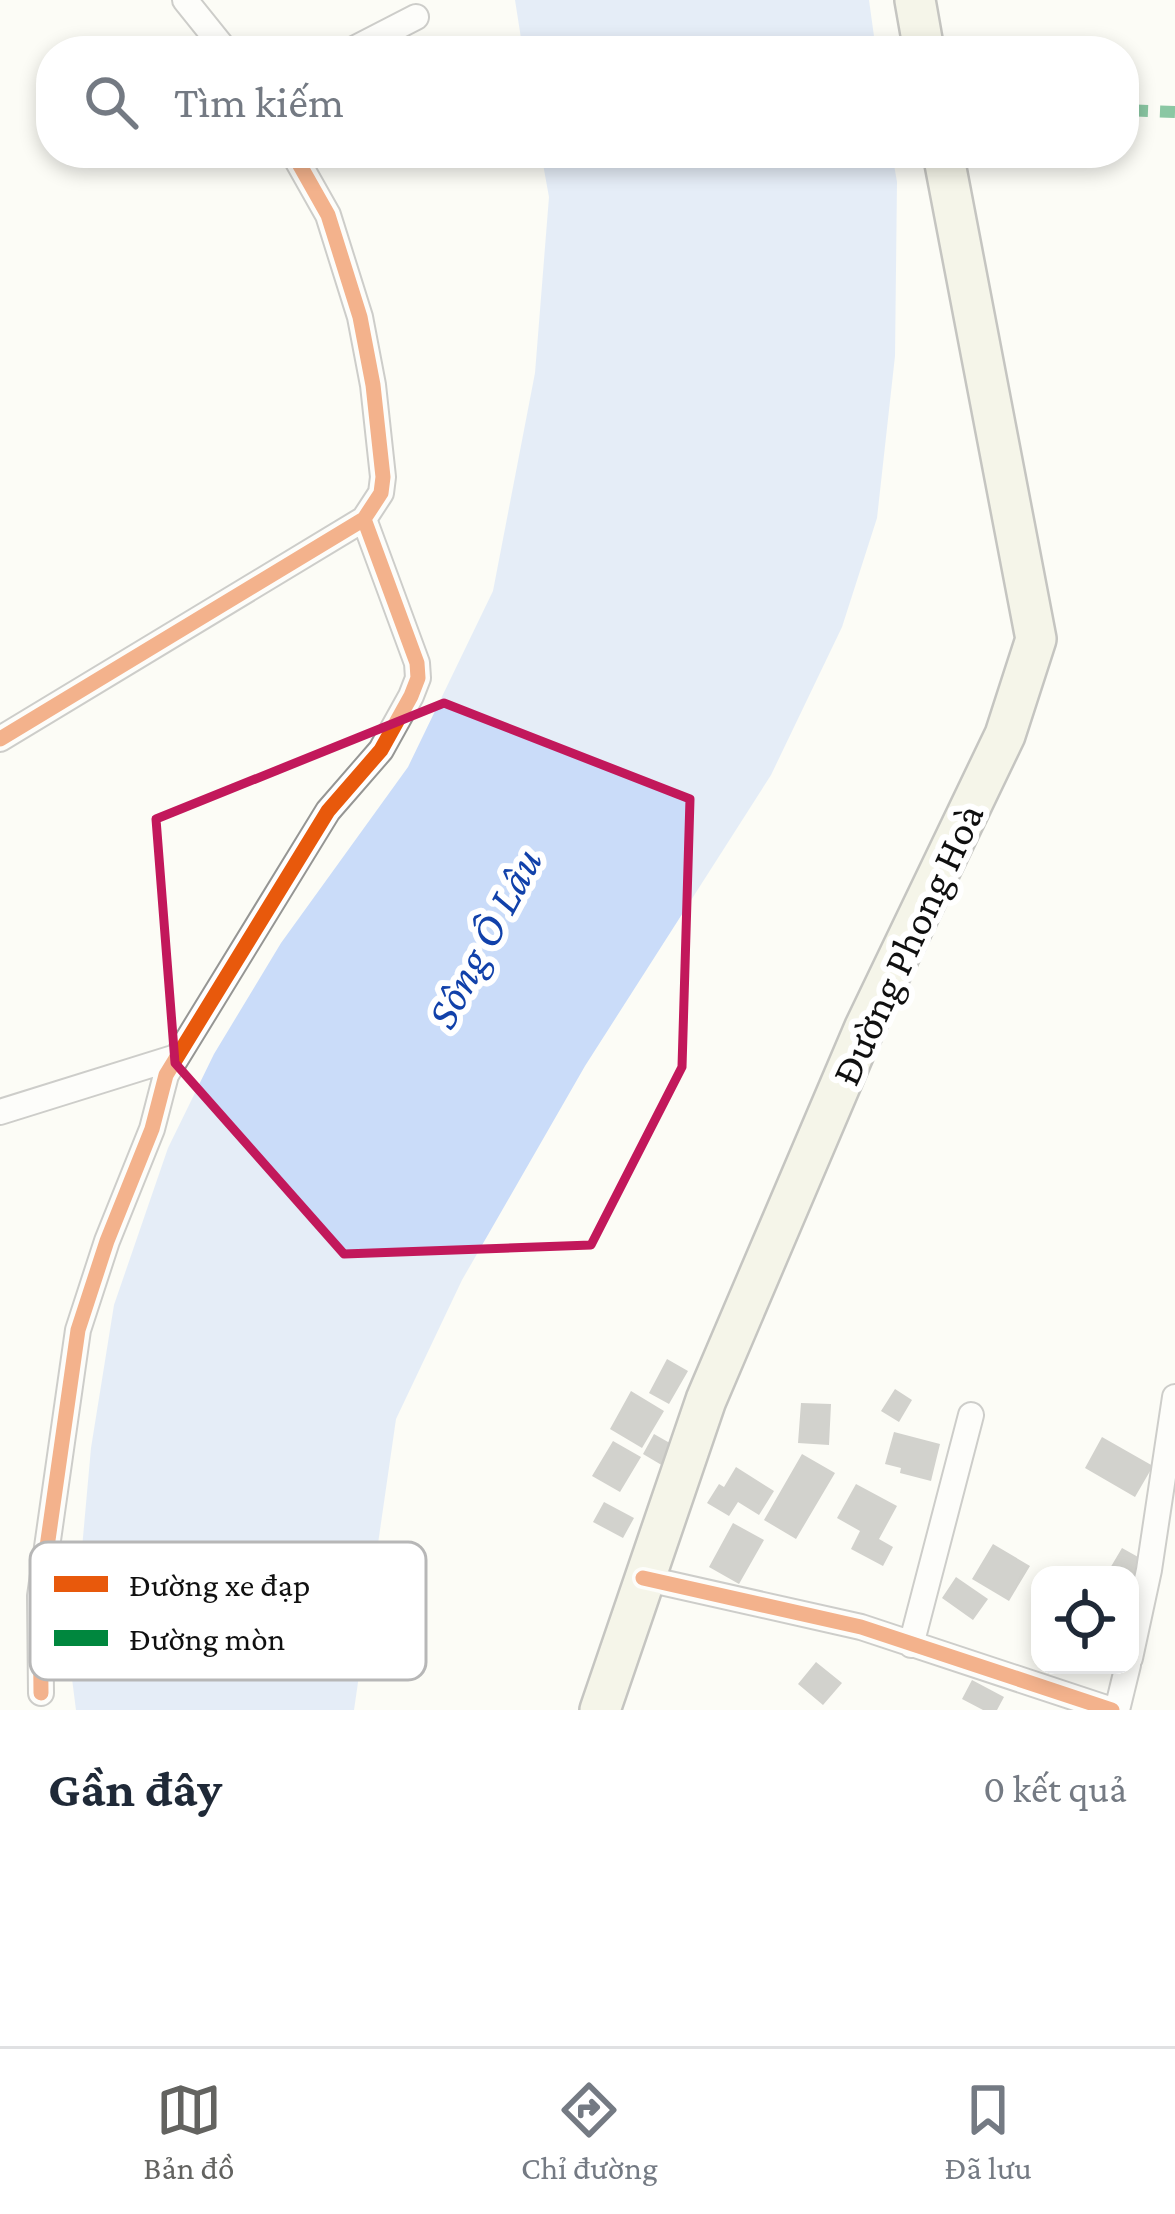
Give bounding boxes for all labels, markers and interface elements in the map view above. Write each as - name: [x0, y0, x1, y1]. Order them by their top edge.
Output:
- search box: [36, 36, 1139, 168]
- icon: search: [78, 69, 144, 135]
- text: Tìm kiếm: [174, 77, 344, 127]
- street label: Đường Phong Hoà: [821, 796, 993, 1092]
- water label: Sông Ô Lâu: [416, 840, 552, 1036]
- legend: [30, 1542, 426, 1680]
- text: Đường xe đạp: [129, 1566, 310, 1603]
- map controls: [1031, 1566, 1139, 1674]
- button: locate: [1031, 1566, 1139, 1674]
- text: Đường mòn: [129, 1620, 285, 1657]
- text: Gần đây: [48, 1760, 222, 1817]
- text: 0 kết quả: [983, 1767, 1127, 1810]
- tab: Bản đồ: [143, 2077, 234, 2186]
- tab: Chỉ đường: [521, 2077, 658, 2186]
- tab: Đã lưu: [945, 2077, 1032, 2186]

